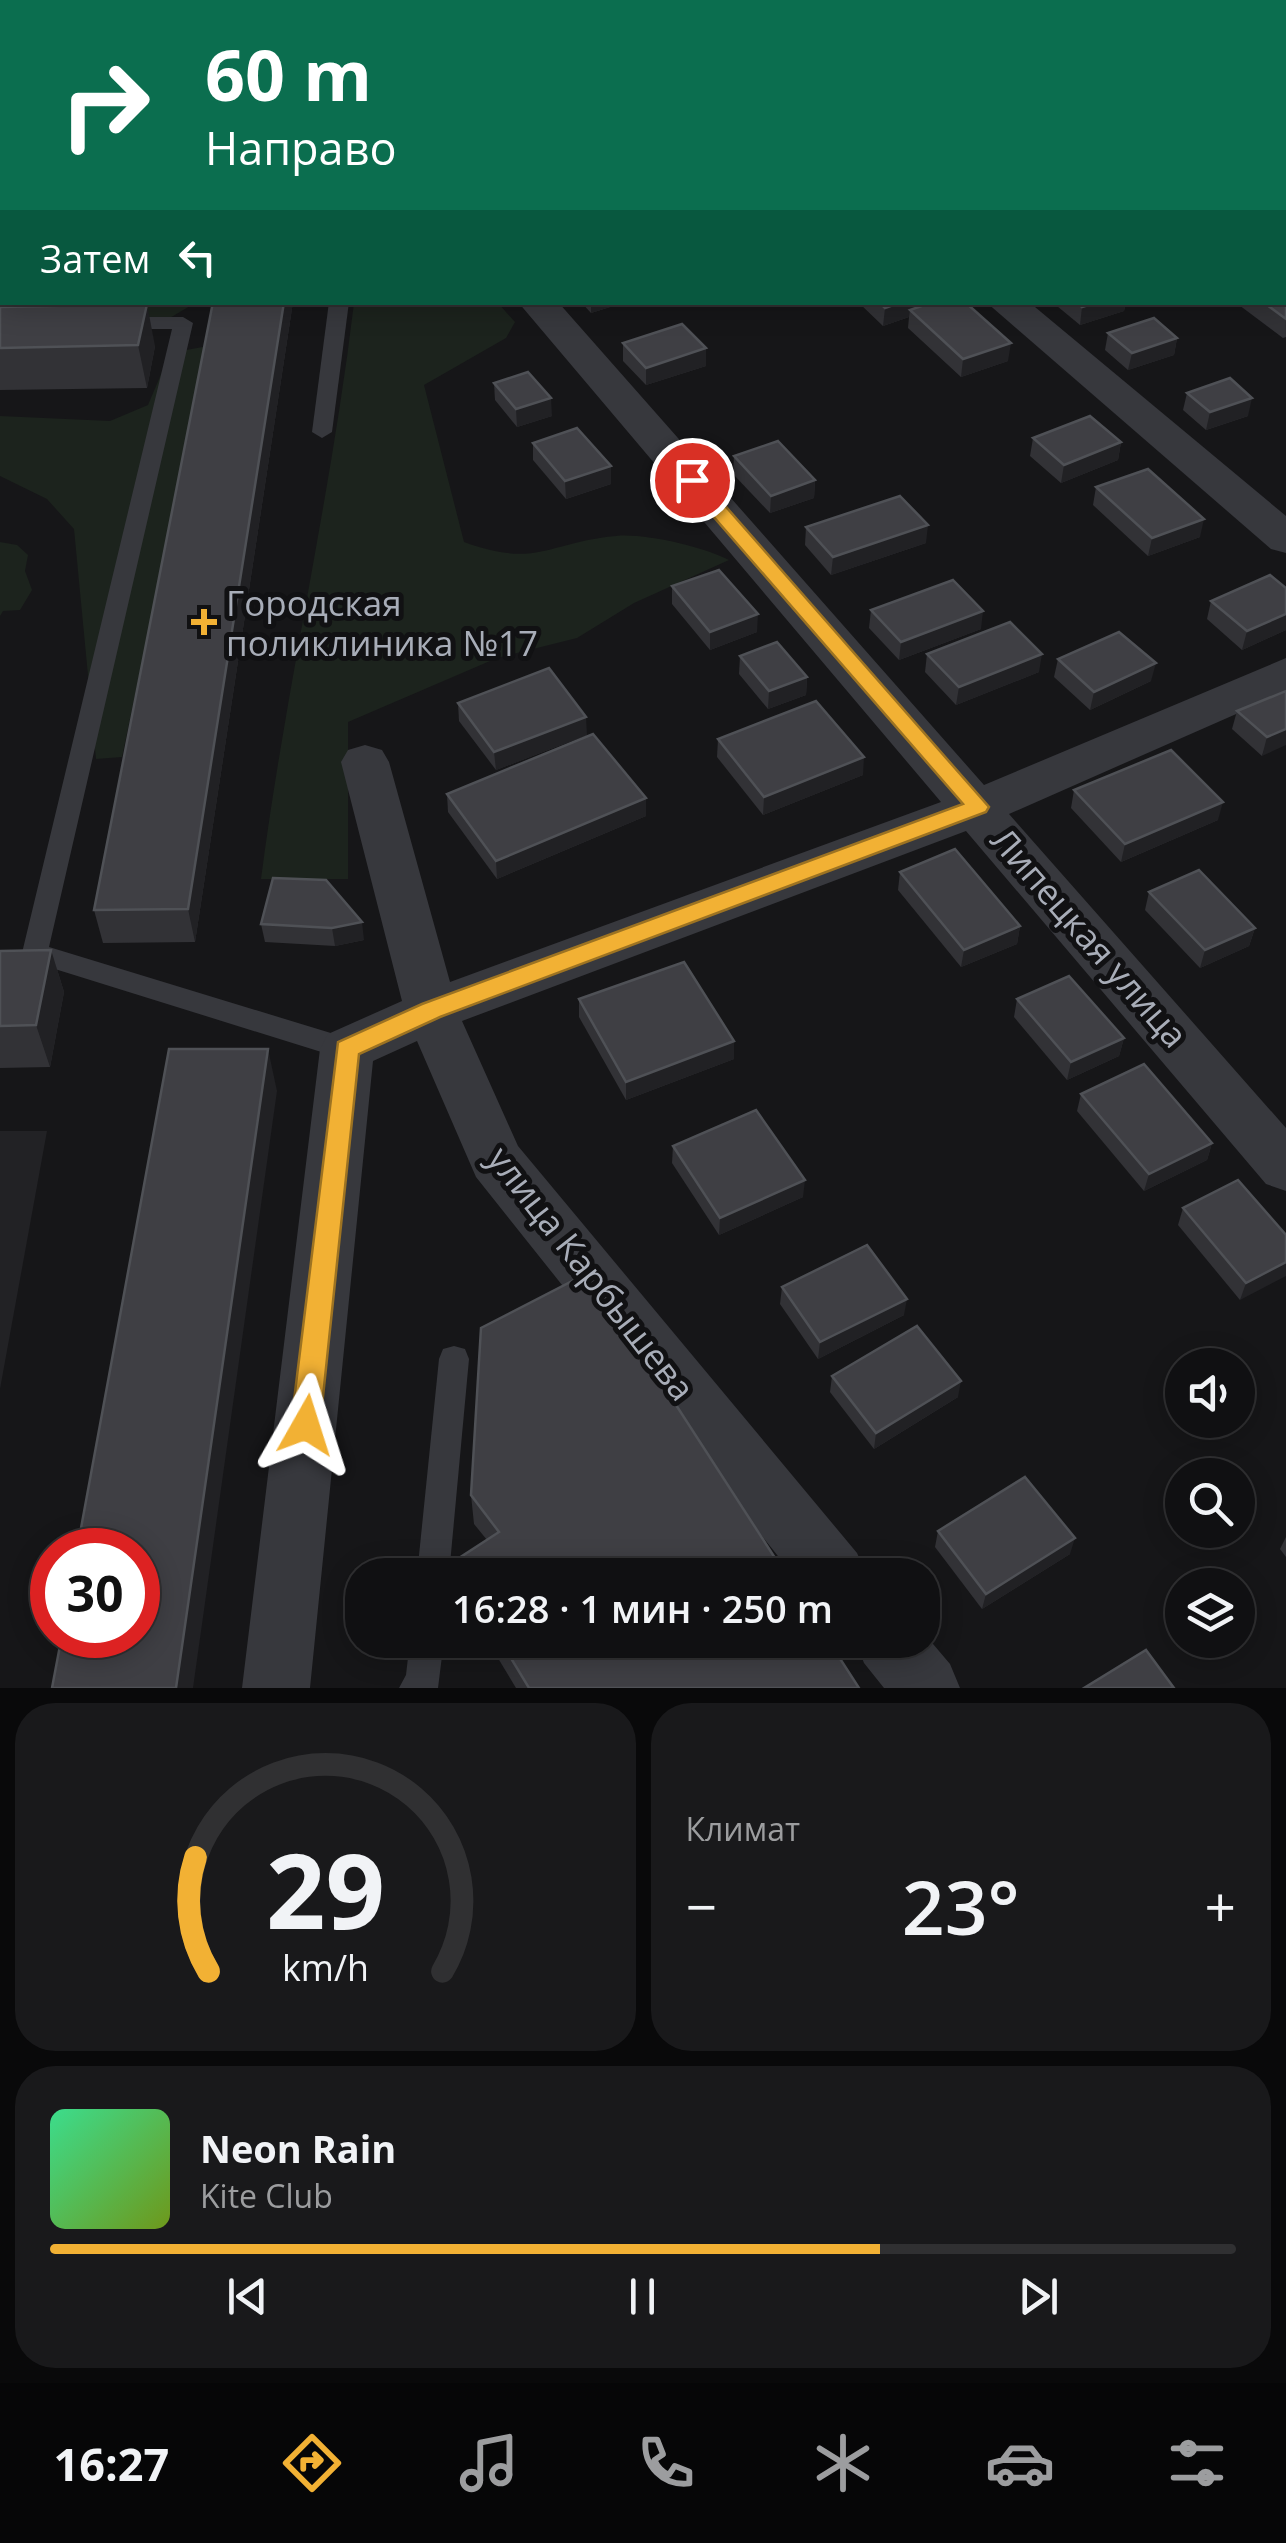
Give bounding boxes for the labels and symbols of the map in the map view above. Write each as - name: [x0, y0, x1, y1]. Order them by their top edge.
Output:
- pin: [650, 438, 735, 523]
- place label: Городская поликлиника №17: [226, 579, 538, 666]
- marker: Городская поликлиника №17: [191, 609, 217, 635]
- street label: Липецкая улица: [981, 817, 1199, 1057]
- street label: улица Карбышева: [478, 1136, 706, 1410]
- position arrow: [254, 1373, 358, 1477]
- speed limit sign: 30: [30, 1528, 160, 1658]

